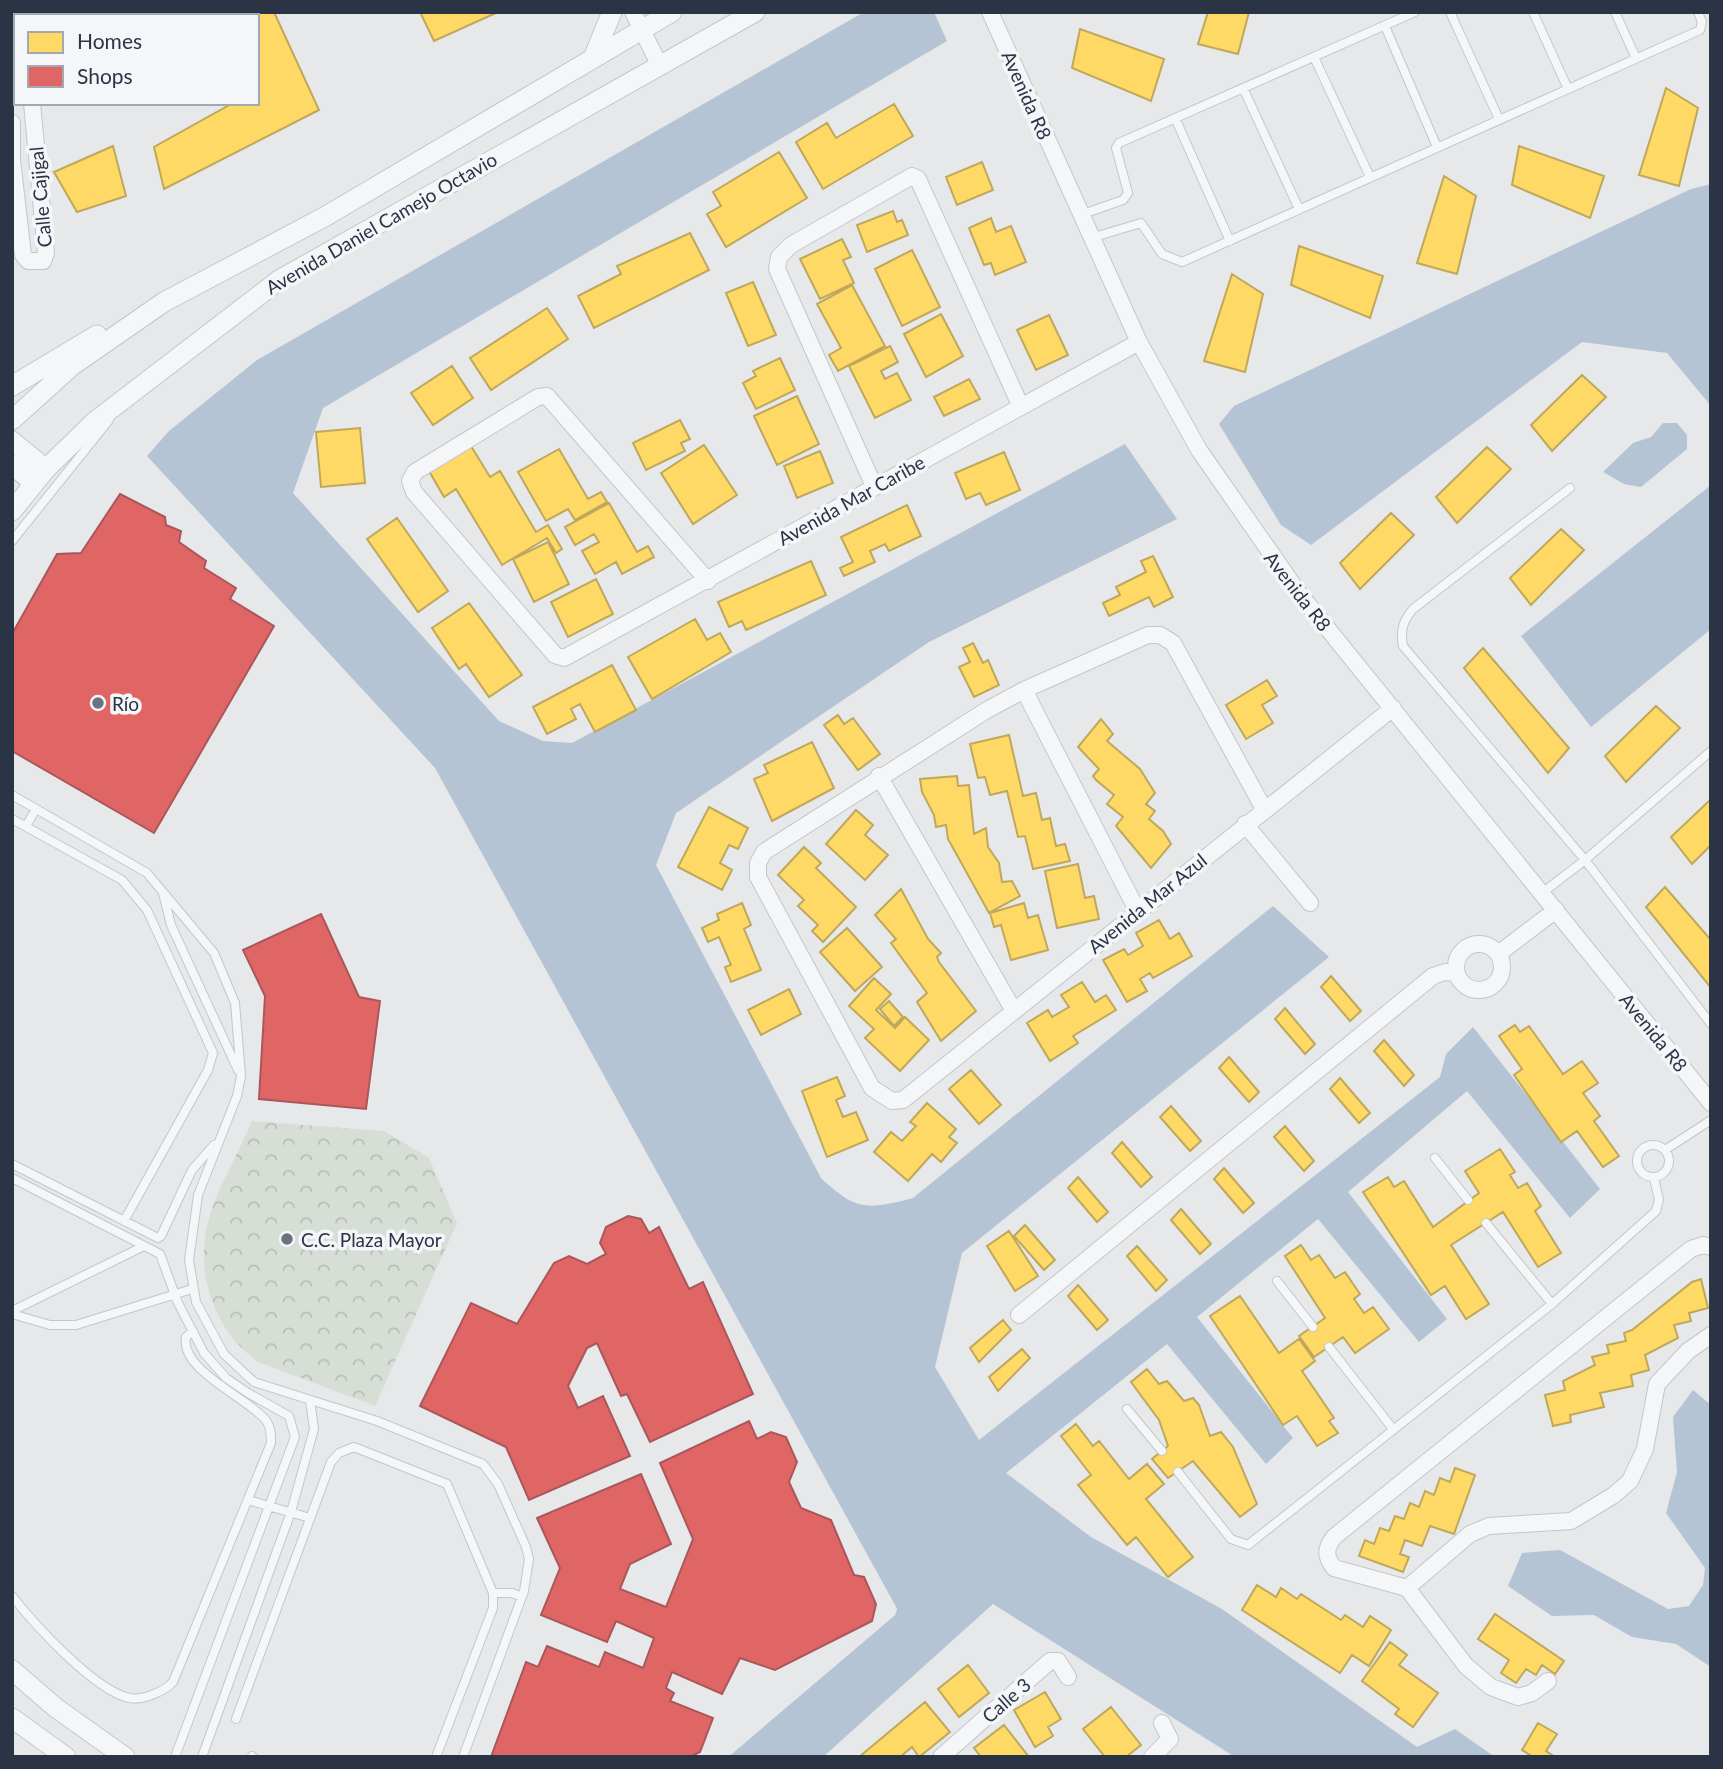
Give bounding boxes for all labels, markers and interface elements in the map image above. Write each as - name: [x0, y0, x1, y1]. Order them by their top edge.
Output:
- legend: [14, 14, 259, 105]
- text: Homes: [77, 28, 142, 53]
- street label: Avenida R8: [997, 47, 1057, 143]
- text: Shops: [77, 63, 133, 88]
- street label: Calle Cajigal: [24, 146, 56, 248]
- street label: Avenida Daniel Camejo Octavio: [261, 147, 501, 299]
- street label: Avenida Mar Caribe: [774, 450, 928, 550]
- street label: Avenida R8: [1260, 547, 1336, 635]
- place label: Río: [112, 692, 139, 715]
- marker: Río: [90, 695, 106, 711]
- street label: Avenida Mar Azul: [1083, 848, 1211, 958]
- street label: Avenida R8: [1615, 988, 1693, 1076]
- place label: C.C. Plaza Mayor: [301, 1228, 442, 1251]
- marker: C.C. Plaza Mayor: [279, 1231, 295, 1247]
- street label: Calle 3: [977, 1673, 1035, 1727]

